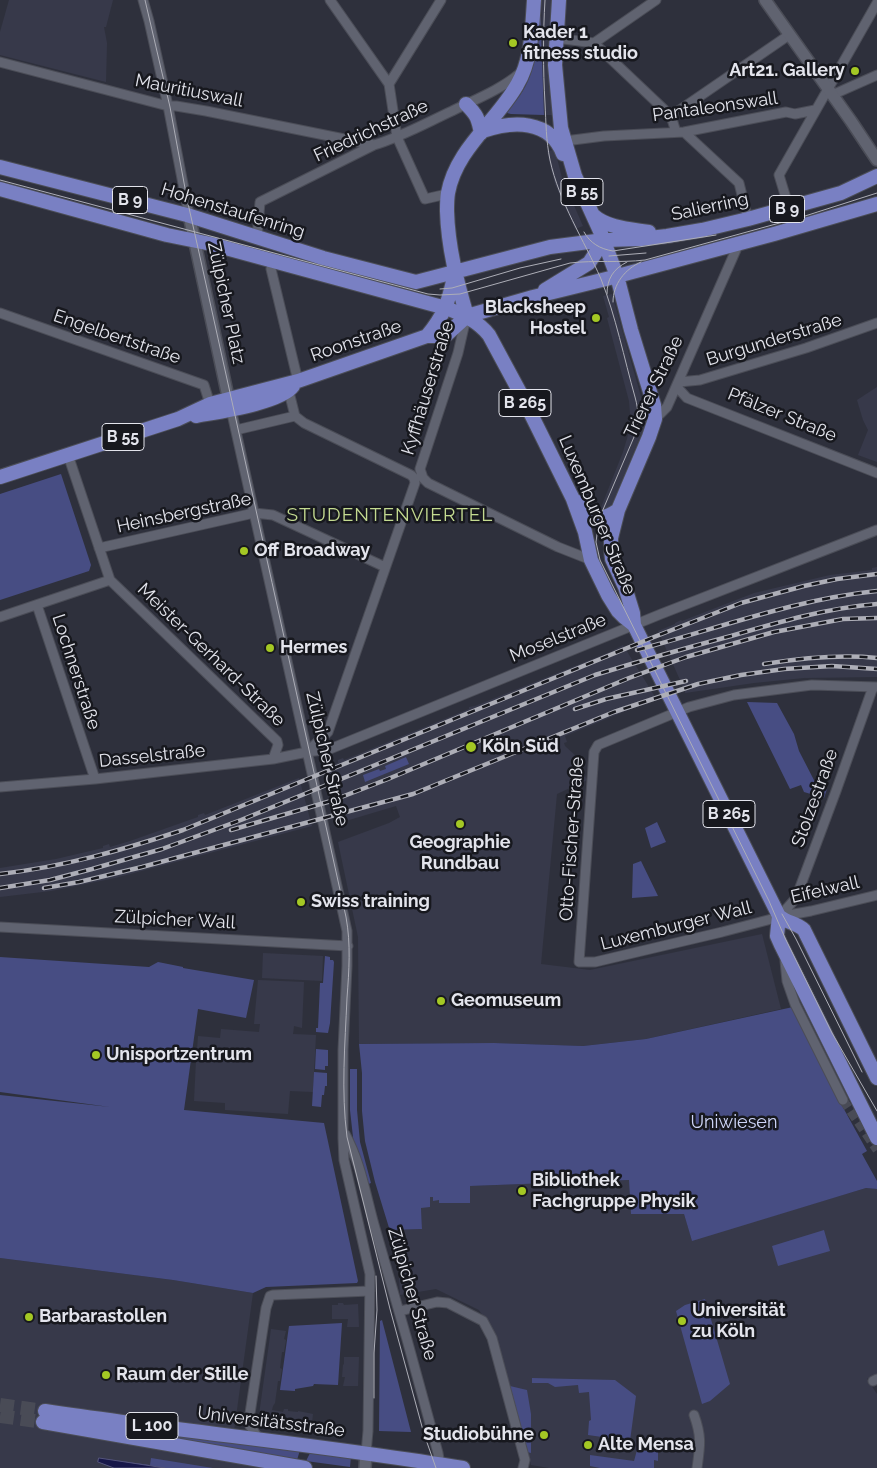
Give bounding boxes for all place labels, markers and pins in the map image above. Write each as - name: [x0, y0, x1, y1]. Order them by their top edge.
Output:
- place label: Kader 1 fitness studio: [523, 22, 638, 64]
- marker: Kader 1 fitness studio: [507, 37, 519, 49]
- place label: Art21. Gallery: [729, 60, 845, 82]
- marker: Art21. Gallery: [849, 65, 861, 77]
- place label: Blacksheep Hostel: [485, 297, 586, 340]
- marker: Blacksheep Hostel: [590, 312, 602, 324]
- place label: Off Broadway: [254, 540, 370, 562]
- marker: Off Broadway: [238, 545, 250, 557]
- place label: Hermes: [280, 637, 347, 659]
- marker: Hermes: [264, 642, 276, 654]
- place label: Köln Süd: [482, 736, 559, 758]
- marker: Köln Süd: [464, 740, 478, 754]
- marker: Geographie Rundbau: [454, 818, 466, 830]
- place label: Geographie Rundbau: [409, 832, 511, 874]
- place label: Swiss training: [311, 891, 430, 913]
- marker: Swiss training: [295, 896, 307, 908]
- place label: Geomuseum: [451, 990, 561, 1012]
- marker: Geomuseum: [435, 995, 447, 1007]
- place label: Unisportzentrum: [106, 1044, 252, 1066]
- marker: Unisportzentrum: [90, 1049, 102, 1061]
- place label: Bibliothek Fachgruppe Physik: [532, 1170, 695, 1212]
- marker: Bibliothek Fachgruppe Physik: [516, 1185, 528, 1197]
- place label: Universität zu Köln: [692, 1300, 786, 1342]
- place label: Barbarastollen: [39, 1306, 167, 1328]
- marker: Barbarastollen: [23, 1311, 35, 1323]
- marker: Universität zu Köln: [676, 1315, 688, 1327]
- place label: Raum der Stille: [116, 1364, 249, 1386]
- marker: Raum der Stille: [100, 1369, 112, 1381]
- place label: Studiobühne: [423, 1424, 534, 1446]
- marker: Studiobühne: [538, 1429, 550, 1441]
- place label: Alte Mensa: [598, 1434, 694, 1456]
- marker: Alte Mensa: [582, 1439, 594, 1451]

